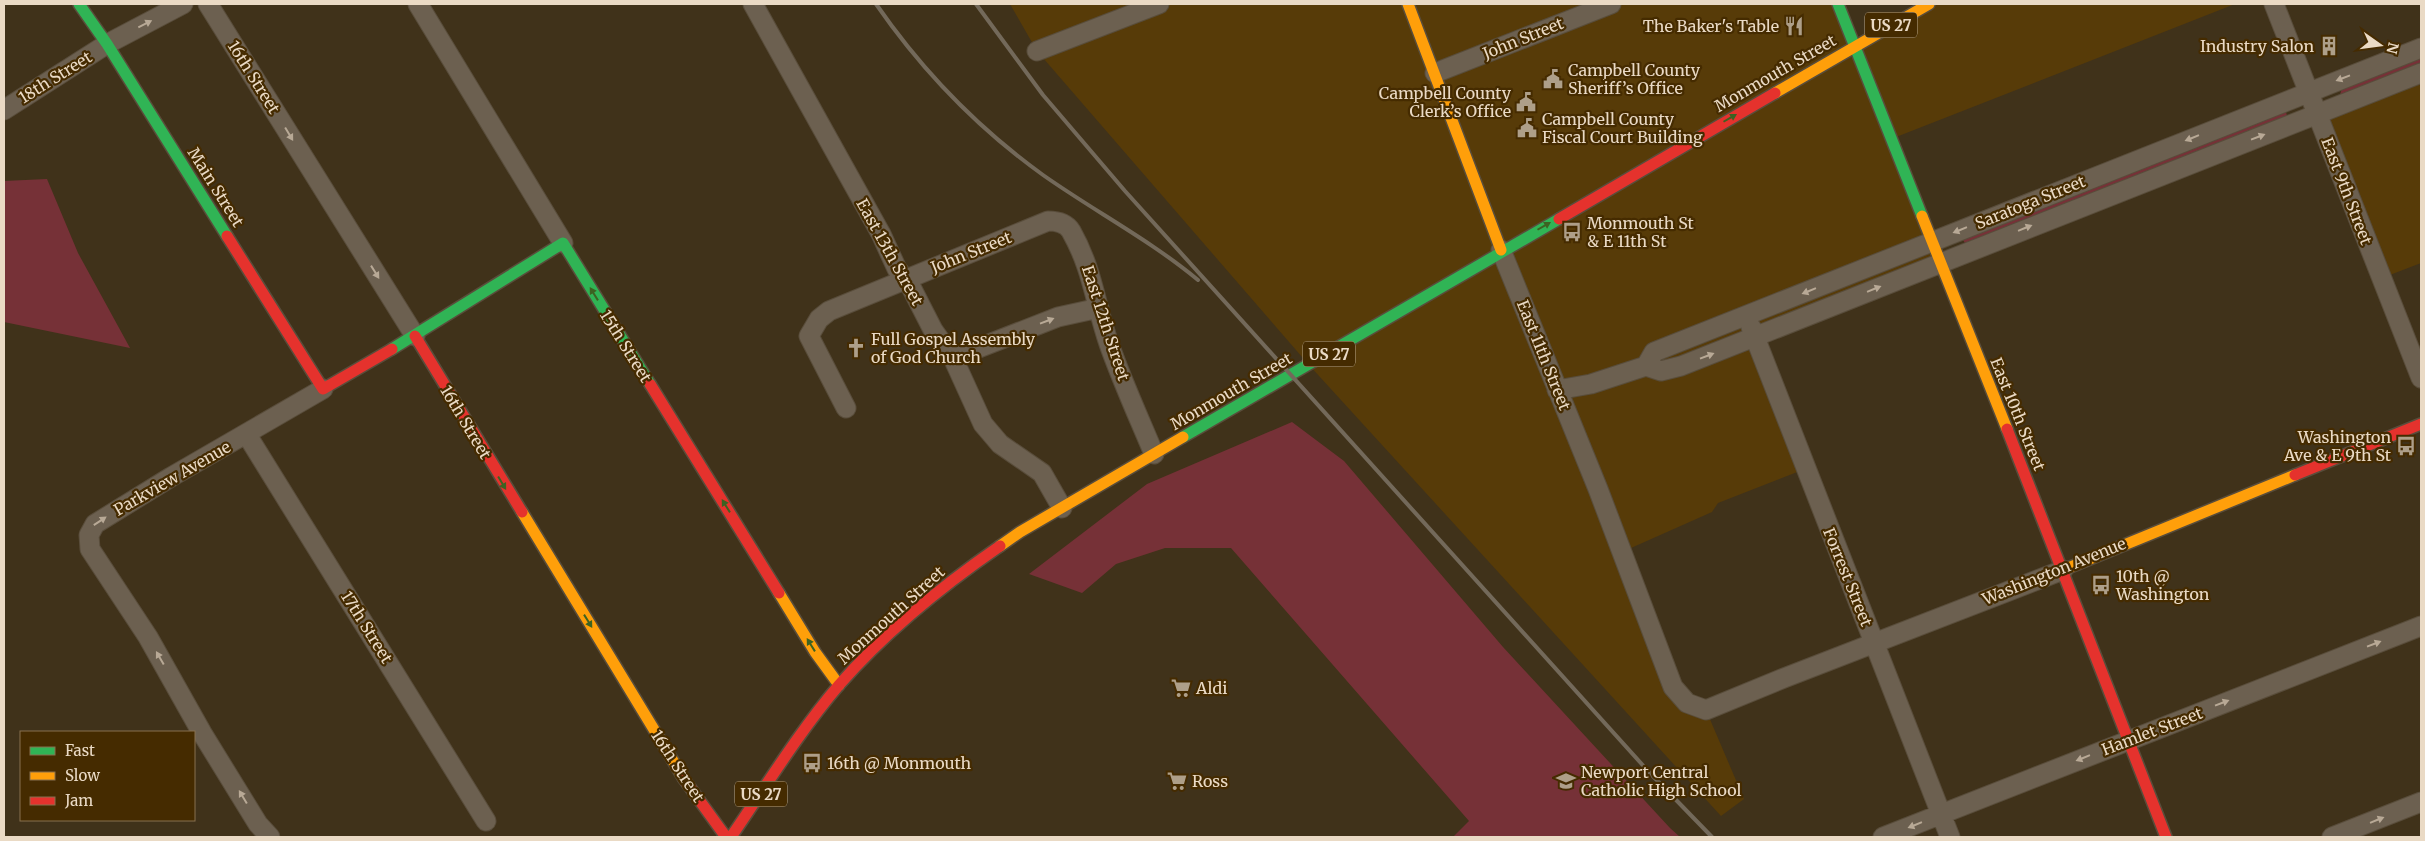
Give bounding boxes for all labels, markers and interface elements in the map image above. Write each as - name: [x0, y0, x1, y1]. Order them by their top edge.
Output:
- street label: John Street: [1479, 12, 1567, 64]
- road number: US 27: [1865, 12, 1917, 38]
- restaurant icon: The Baker's Table: [1783, 15, 1805, 37]
- place label: The Baker's Table: [1643, 16, 1779, 36]
- one-way arrow: [138, 20, 152, 28]
- north arrow: [2355, 20, 2405, 70]
- street label: Monmouth Street: [1711, 30, 1840, 116]
- building icon: Industry Salon: [2318, 35, 2340, 57]
- place label: Industry Salon: [2200, 36, 2314, 56]
- street label: 16th Street: [224, 37, 285, 118]
- text: N: [2383, 41, 2403, 56]
- street label: 18th Street: [15, 46, 96, 107]
- place label: Campbell County Sheriff’s Office: [1568, 60, 1701, 98]
- public building icon: Campbell County Sheriff’s Office: [1542, 68, 1564, 90]
- one-way arrow: [2335, 74, 2350, 82]
- place label: Campbell County Clerk’s Office: [1379, 83, 1512, 121]
- public building icon: Campbell County Clerk’s Office: [1515, 91, 1537, 113]
- place label: Campbell County Fiscal Court Building: [1542, 109, 1703, 147]
- one-way arrow: [1723, 114, 1736, 123]
- public building icon: Campbell County Fiscal Court Building: [1516, 117, 1538, 139]
- one-way arrow: [284, 128, 293, 141]
- one-way arrow: [2251, 133, 2266, 141]
- one-way arrow: [2184, 134, 2199, 142]
- street label: East 9th Street: [2317, 135, 2377, 248]
- street label: Main Street: [184, 144, 249, 231]
- street label: Saratoga Street: [1972, 171, 2089, 233]
- street label: East 13th Street: [852, 195, 928, 310]
- place label: Monmouth St & E 11th St: [1587, 213, 1695, 251]
- bus stop icon: Monmouth St & E 11th St: [1561, 221, 1583, 243]
- one-way arrow: [1536, 222, 1551, 230]
- one-way arrow: [2018, 224, 2032, 232]
- street label: John Street: [927, 226, 1015, 278]
- one-way arrow: [1952, 226, 1967, 234]
- street label: East 12th Street: [1078, 263, 1134, 384]
- one-way arrow: [370, 266, 379, 279]
- one-way arrow: [1867, 285, 1882, 292]
- one-way arrow: [590, 287, 599, 300]
- one-way arrow: [1801, 287, 1816, 295]
- street label: East 11th Street: [1513, 297, 1575, 414]
- street label: 15th Street: [596, 306, 657, 387]
- one-way arrow: [1040, 317, 1055, 325]
- place label: Full Gospel Assembly of God Church: [871, 329, 1036, 367]
- church icon: Full Gospel Assembly of God Church: [845, 337, 867, 359]
- road number: US 27: [1303, 342, 1355, 366]
- street label: Monmouth Street: [1167, 348, 1296, 434]
- one-way arrow: [1700, 352, 1715, 359]
- street label: East 10th Street: [1986, 354, 2050, 474]
- street label: 16th Street: [436, 382, 496, 463]
- place label: Washington Ave & E 9th St: [2283, 427, 2392, 465]
- bus stop icon: Washington Ave & E 9th St: [2395, 435, 2417, 457]
- street label: Parkview Avenue: [110, 436, 234, 520]
- one-way arrow: [498, 476, 507, 489]
- one-way arrow: [721, 500, 730, 513]
- one-way arrow: [93, 516, 107, 526]
- street label: Forrest Street: [1819, 525, 1877, 630]
- street label: Washington Avenue: [1978, 533, 2129, 609]
- street label: Monmouth Street: [833, 561, 949, 668]
- place label: 10th @ Washington: [2115, 566, 2210, 604]
- bus stop icon: 10th @ Washington: [2090, 574, 2112, 596]
- street label: 17th Street: [337, 587, 397, 667]
- one-way arrow: [584, 614, 593, 627]
- one-way arrow: [806, 638, 815, 652]
- one-way arrow: [2366, 640, 2381, 647]
- one-way arrow: [155, 651, 164, 664]
- supermarket icon: Aldi: [1170, 677, 1192, 699]
- place label: Aldi: [1195, 678, 1227, 698]
- one-way arrow: [2215, 699, 2230, 707]
- street label: Hamlet Street: [2099, 702, 2206, 759]
- street label: 16th Street: [647, 726, 709, 807]
- legend: [20, 731, 195, 821]
- text: Fast: [65, 741, 95, 760]
- bus stop icon: 16th @ Monmouth: [801, 752, 823, 774]
- place label: 16th @ Monmouth: [827, 753, 972, 773]
- one-way arrow: [2075, 755, 2090, 762]
- place label: Newport Central Catholic High School: [1581, 762, 1742, 800]
- text: Slow: [65, 766, 100, 785]
- supermarket icon: Ross: [1166, 770, 1188, 792]
- school or university icon: Newport Central Catholic High School: [1555, 770, 1577, 792]
- place label: Ross: [1192, 771, 1228, 791]
- road number: US 27: [735, 782, 787, 806]
- text: Jam: [64, 791, 93, 810]
- one-way arrow: [238, 791, 247, 804]
- one-way arrow: [2370, 815, 2384, 823]
- one-way arrow: [1908, 821, 1923, 829]

